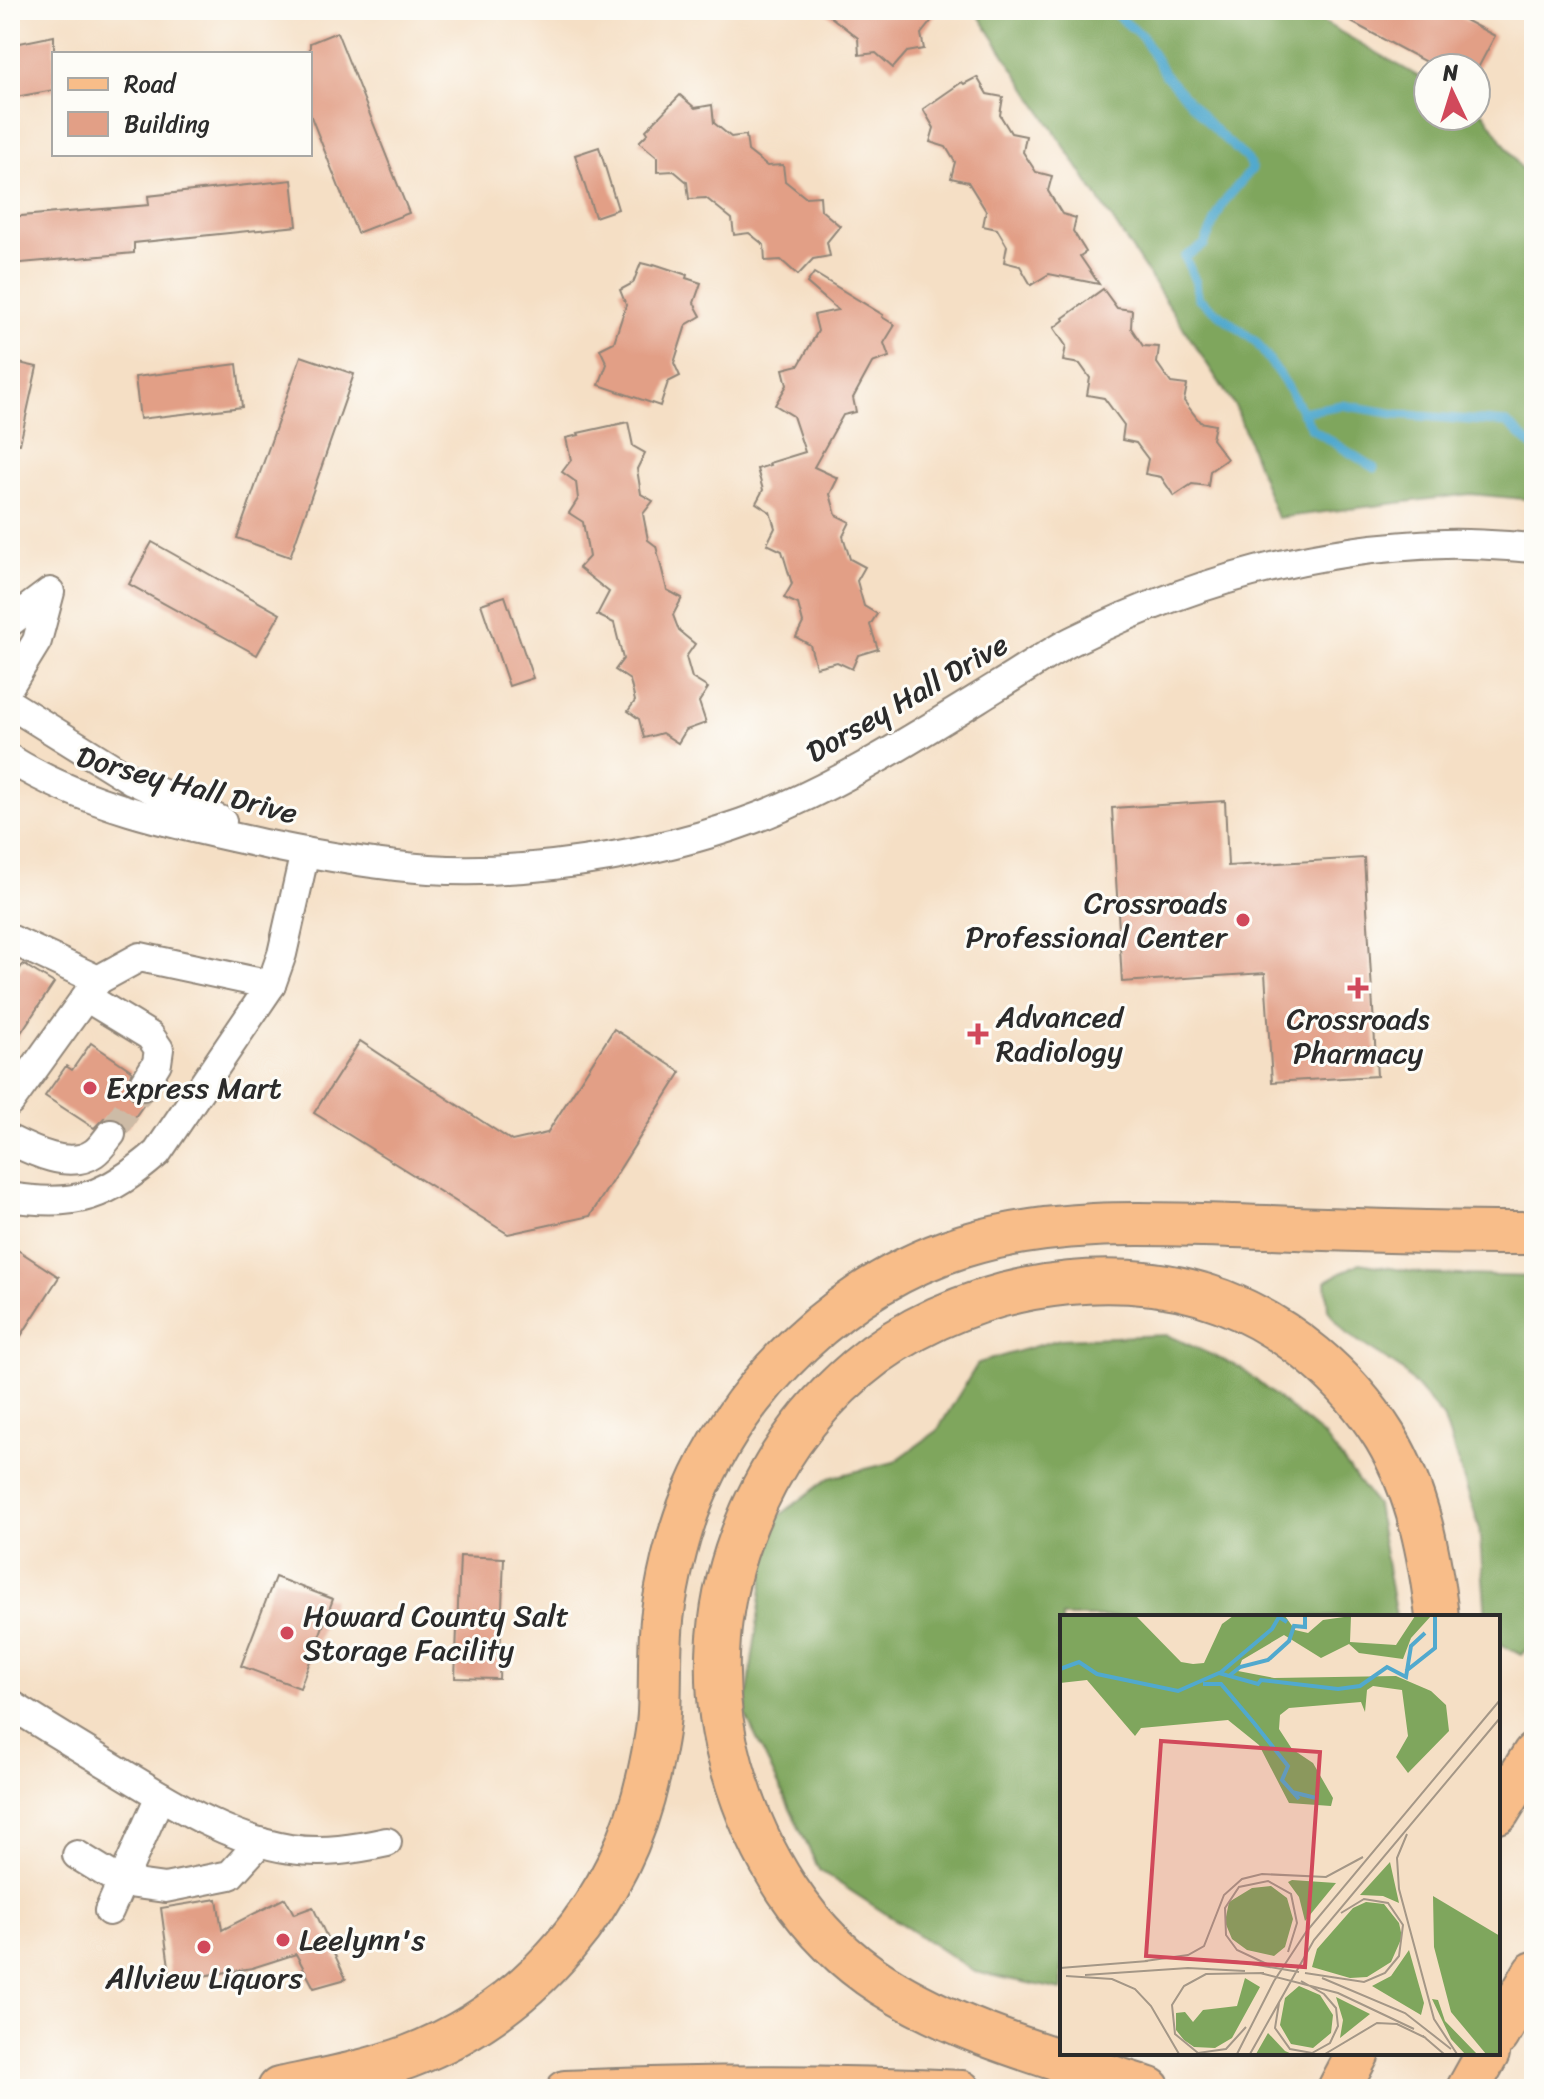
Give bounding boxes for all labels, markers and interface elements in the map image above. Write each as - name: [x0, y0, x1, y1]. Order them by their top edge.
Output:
- legend: [52, 52, 312, 156]
- north arrow: [1412, 52, 1492, 132]
- text: N: [1441, 53, 1460, 93]
- text: Road: [124, 63, 178, 105]
- text: Building: [124, 103, 210, 145]
- street label: Dorsey Hall Drive: [795, 618, 1019, 778]
- street label: Dorsey Hall Drive: [70, 730, 304, 840]
- place label: Crossroads Professional Center: [965, 876, 1229, 964]
- marker: Crossroads Professional Center: [1234, 911, 1252, 929]
- marker: Crossroads Pharmacy: [1349, 979, 1367, 997]
- place label: Advanced Radiology: [995, 990, 1125, 1078]
- place label: Crossroads Pharmacy: [1286, 992, 1430, 1080]
- marker: Advanced Radiology: [967, 1023, 989, 1045]
- place label: Express Mart: [106, 1061, 282, 1115]
- marker: Express Mart: [81, 1079, 99, 1097]
- place label: Howard County Salt Storage Facility: [303, 1589, 569, 1677]
- inset map: [1060, 1615, 1500, 2055]
- marker: Howard County Salt Storage Facility: [278, 1624, 296, 1642]
- place label: Leelynn's: [299, 1913, 426, 1967]
- marker: Leelynn's: [274, 1931, 292, 1949]
- marker: Allview Liquors: [195, 1938, 213, 1956]
- place label: Allview Liquors: [104, 1951, 303, 2005]

